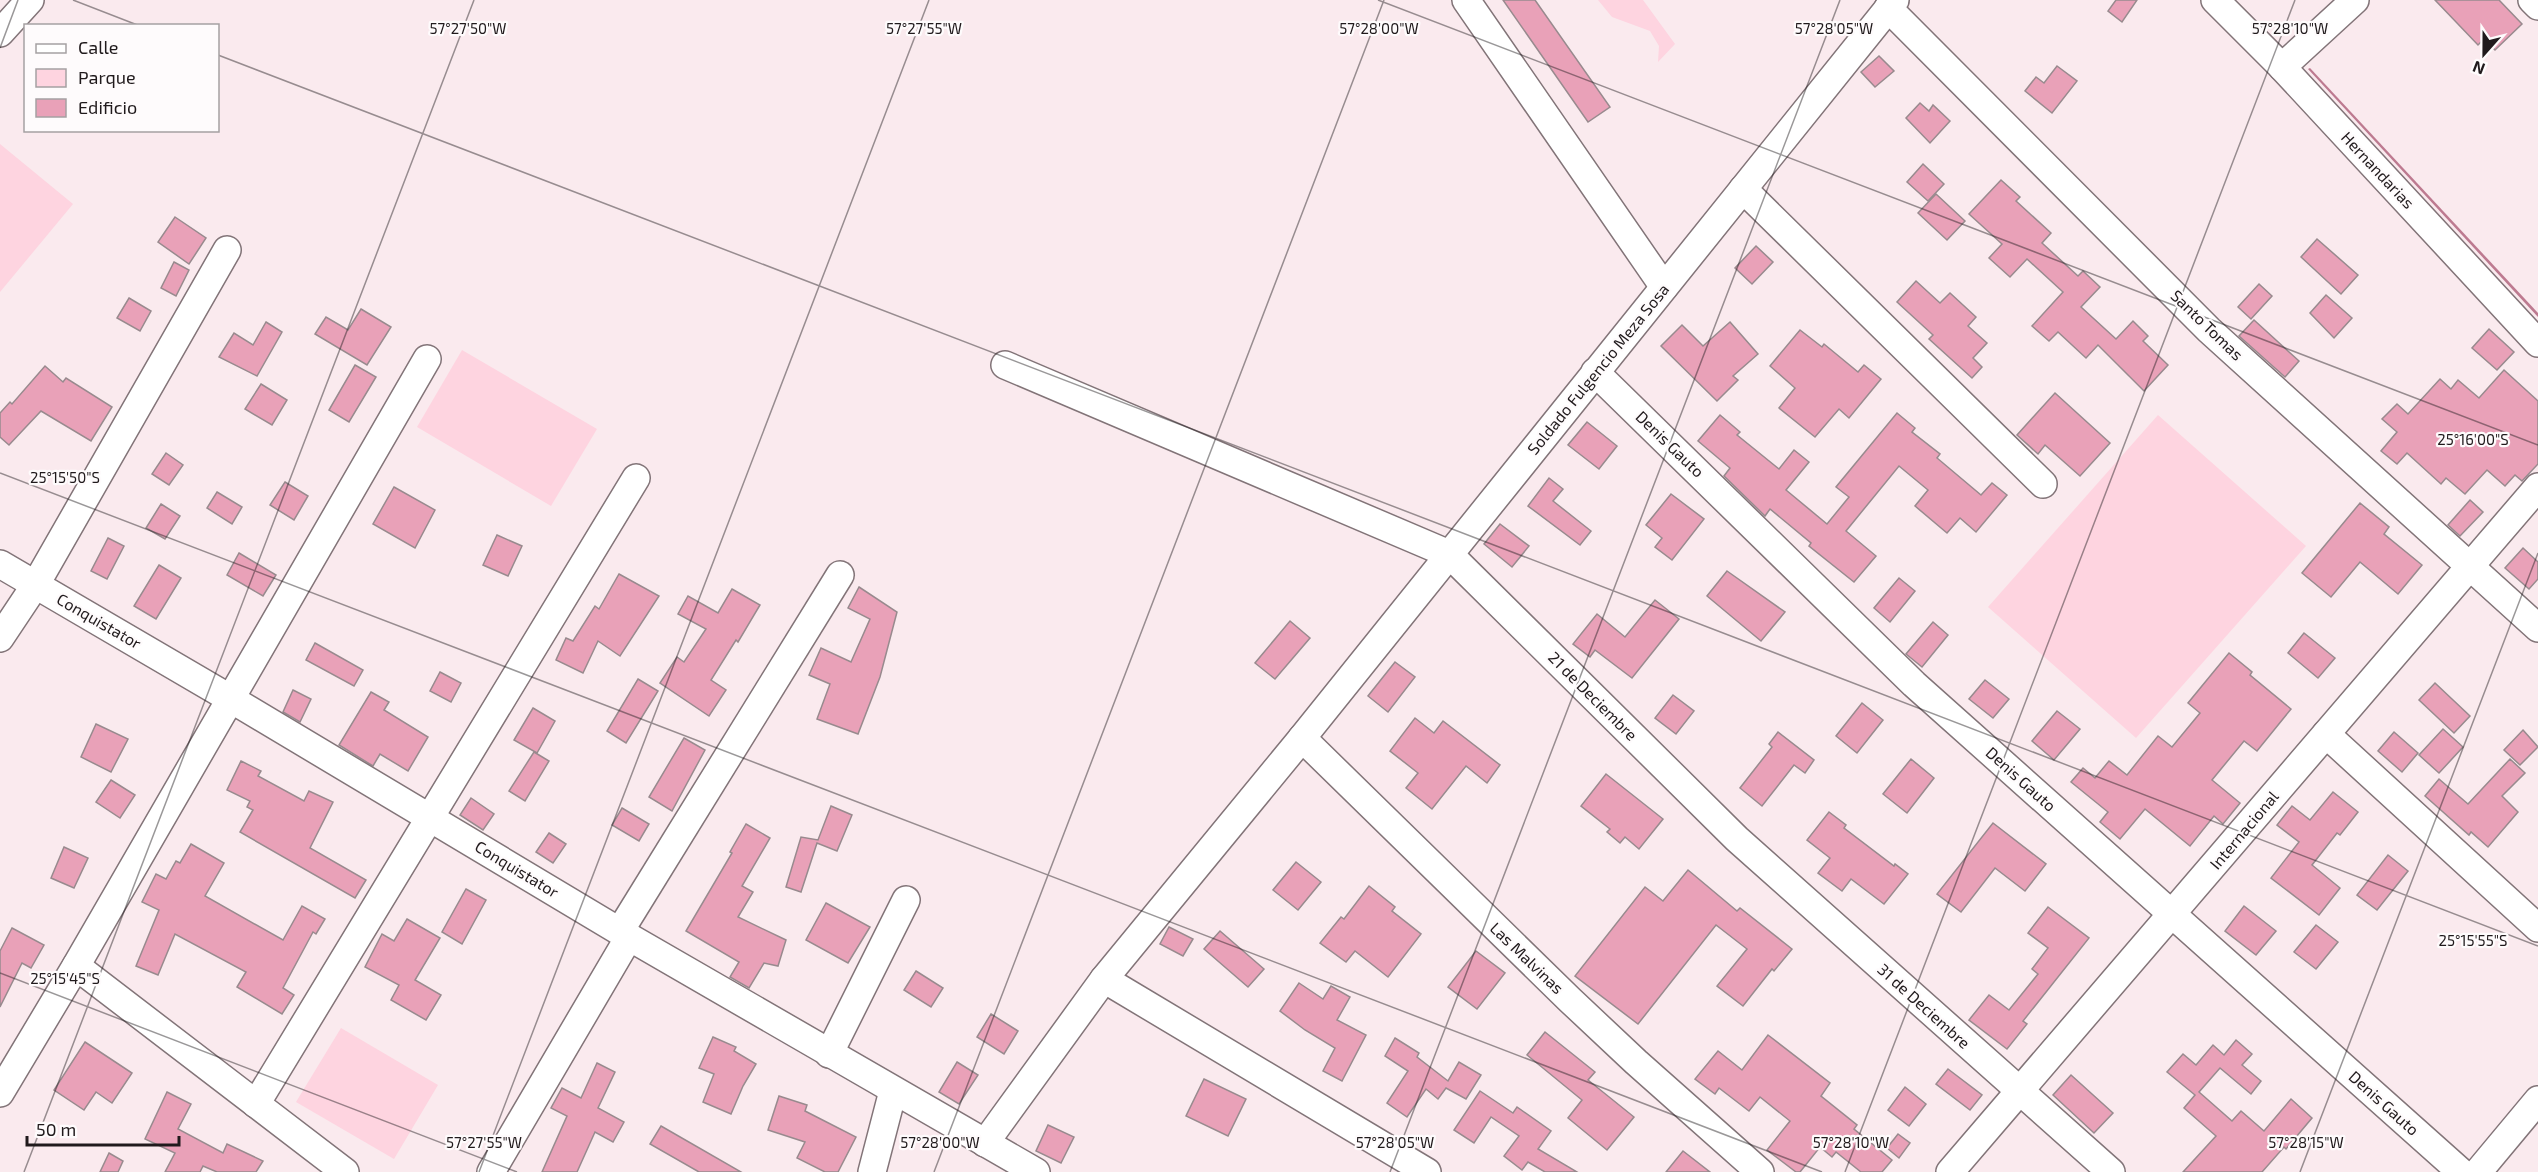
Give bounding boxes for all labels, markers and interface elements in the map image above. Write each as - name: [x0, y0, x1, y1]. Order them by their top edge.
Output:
- text: 57°27'50"W: [429, 19, 507, 37]
- text: 57°27'55"W: [886, 19, 962, 37]
- text: 57°28'00"W: [1339, 19, 1419, 37]
- text: 57°28'05"W: [1795, 19, 1873, 37]
- text: 57°28'10"W: [2252, 19, 2328, 37]
- legend: [24, 24, 219, 132]
- north arrow: [2454, 24, 2514, 84]
- text: Calle: [78, 36, 119, 58]
- text: N: [2470, 58, 2487, 79]
- text: Parque: [78, 66, 136, 88]
- text: Edificio: [78, 96, 137, 118]
- street label: Hernandarias: [2338, 127, 2419, 212]
- street label: Soldado Fulgencio Meza Sosa: [1523, 279, 1672, 458]
- street label: Santo Tomas: [2167, 286, 2247, 364]
- street label: Denis Gauto: [1632, 406, 1708, 481]
- text: 25°16'00"S: [2437, 430, 2509, 448]
- text: 25°15'50"S: [30, 468, 100, 486]
- street label: Conquistator: [54, 589, 145, 653]
- street label: 21 de Deciembre: [1545, 647, 1642, 744]
- street label: Denis Gauto: [1983, 742, 2060, 815]
- street label: Internacional: [2205, 786, 2282, 873]
- street label: Conquistator: [472, 836, 563, 901]
- street label: Las Malvinas: [1487, 918, 1568, 997]
- text: 25°15'55"S: [2439, 931, 2507, 949]
- street label: 31 de Deciembre: [1874, 959, 1974, 1052]
- text: 25°15'45"S: [30, 969, 100, 987]
- street label: Denis Gauto: [2346, 1066, 2423, 1139]
- scale bar: [27, 1109, 178, 1147]
- text: 50 m: [36, 1118, 76, 1140]
- text: 57°27'55"W: [446, 1133, 522, 1151]
- text: 57°28'00"W: [900, 1133, 980, 1151]
- text: 57°28'05"W: [1356, 1133, 1434, 1151]
- text: 57°28'10"W: [1813, 1133, 1889, 1151]
- text: 57°28'15"W: [2268, 1133, 2344, 1151]

